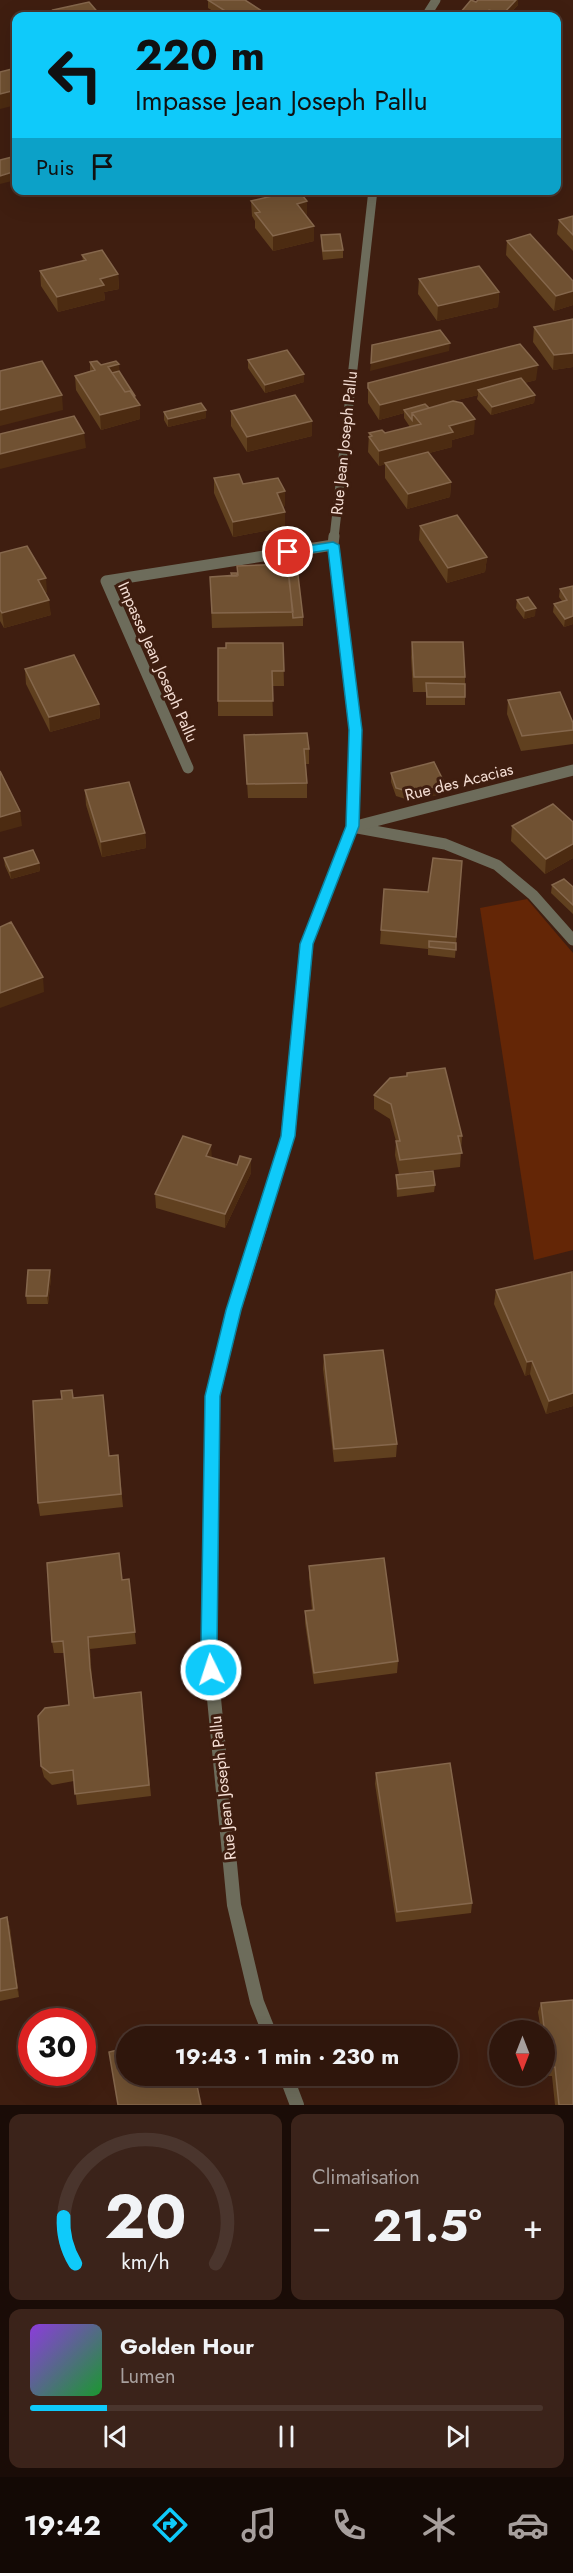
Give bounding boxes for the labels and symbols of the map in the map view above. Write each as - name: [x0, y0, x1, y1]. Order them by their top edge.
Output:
- street label: Rue Jean Joseph Pallu: [325, 370, 363, 516]
- pin: [262, 526, 313, 577]
- street label: Impasse Jean Joseph Pallu: [112, 578, 204, 746]
- street label: Rue des Acacias: [402, 757, 516, 807]
- position arrow: [179, 1638, 243, 1702]
- street label: Rue Jean Joseph Pallu: [204, 1715, 242, 1861]
- speed limit sign: 30: [18, 2008, 96, 2086]
- north arrow: [489, 2020, 555, 2086]

